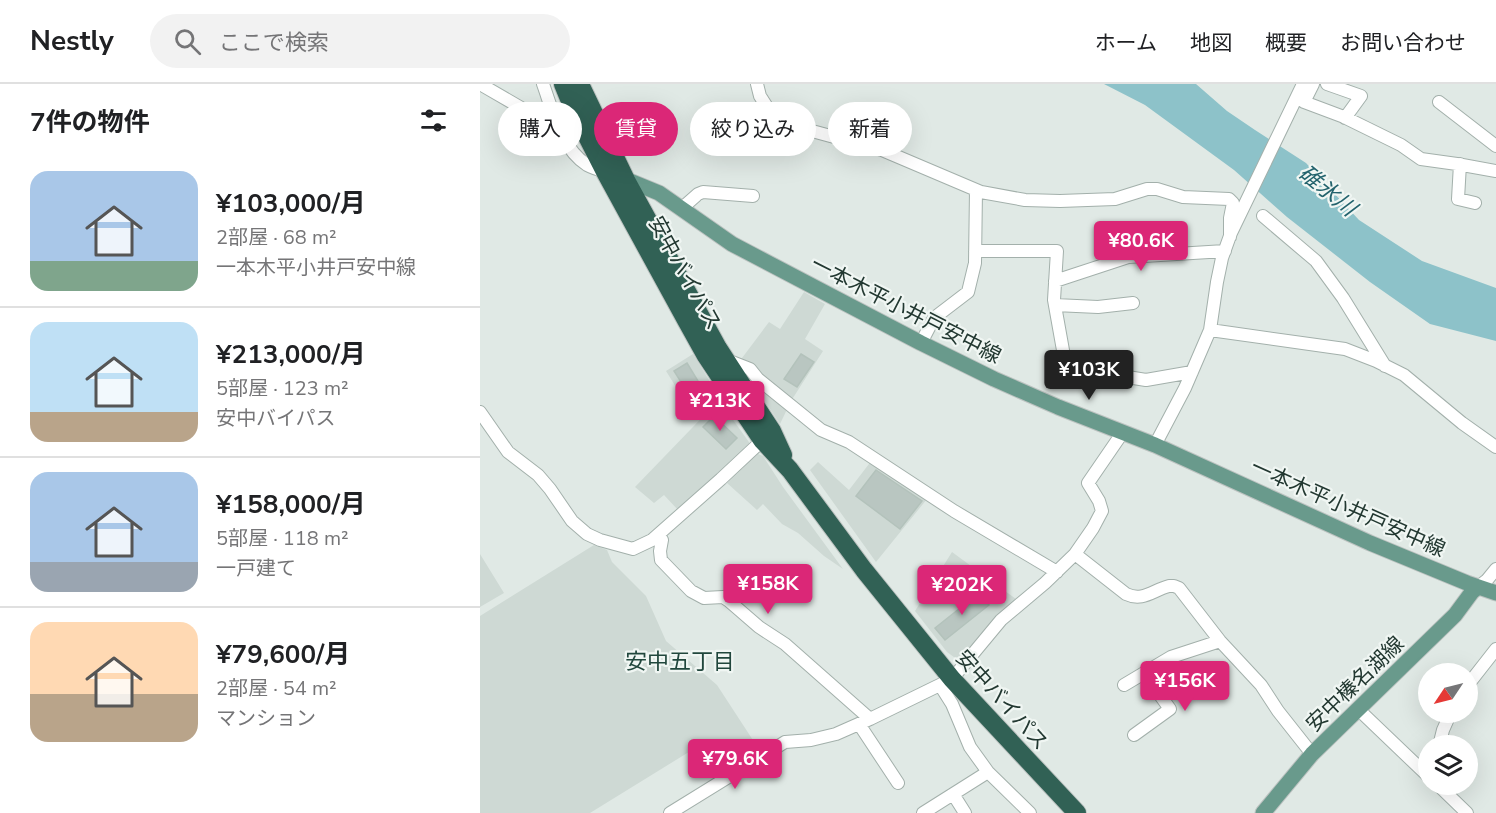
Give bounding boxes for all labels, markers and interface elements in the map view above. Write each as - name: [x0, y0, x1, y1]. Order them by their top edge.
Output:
- search box: [150, 14, 570, 68]
- text: Nestly: [30, 22, 114, 60]
- icon: search: [171, 25, 204, 58]
- text: ここで検索: [219, 28, 329, 58]
- text: ホーム: [1095, 29, 1157, 57]
- text: 地図: [1190, 29, 1232, 57]
- text: 概要: [1265, 29, 1307, 57]
- text: お問い合わせ: [1340, 29, 1466, 57]
- chip: 購入: [498, 102, 582, 156]
- chip: 賃貸: [594, 102, 678, 156]
- chip: 絞り込み: [690, 102, 816, 156]
- chip: 新着: [828, 102, 912, 156]
- icon: filters: [417, 104, 450, 137]
- text: 7件の物件: [30, 105, 150, 140]
- water label: 碓氷川: [1292, 158, 1364, 224]
- text: ¥103,000/月: [216, 186, 366, 221]
- icon: home: [78, 195, 150, 267]
- street label: 安中バイパス: [642, 211, 728, 335]
- pin: ¥80.6K: [1092, 221, 1190, 272]
- text: 2部屋 · 68 m²: [216, 224, 337, 251]
- text: ¥80.6K: [1108, 227, 1174, 254]
- street label: 一本木平小井戸安中線: [806, 250, 1006, 370]
- text: 一本木平小井戸安中線: [216, 254, 416, 281]
- text: ¥213,000/月: [216, 337, 366, 372]
- icon: home: [78, 346, 150, 418]
- pin: ¥103K: [1047, 350, 1131, 401]
- text: ¥103K: [1058, 356, 1120, 383]
- text: 5部屋 · 123 m²: [216, 375, 349, 402]
- pin: ¥213K: [678, 381, 762, 432]
- text: ¥213K: [689, 387, 751, 414]
- text: 安中バイパス: [216, 405, 336, 432]
- street label: 一本木平小井戸安中線: [1246, 453, 1450, 563]
- text: ¥158,000/月: [216, 487, 366, 522]
- icon: home: [78, 496, 150, 568]
- text: 5部屋 · 118 m²: [216, 525, 349, 552]
- text: 一戸建て: [216, 555, 296, 582]
- pin: ¥158K: [726, 564, 810, 615]
- pin: ¥202K: [920, 565, 1004, 616]
- text: ¥158K: [737, 570, 799, 597]
- text: ¥202K: [931, 571, 993, 598]
- street label: 安中榛名湖線: [1300, 630, 1410, 738]
- text: ¥79,600/月: [216, 637, 350, 672]
- street label: 安中バイパス: [950, 644, 1054, 756]
- icon: home: [78, 646, 150, 718]
- district label: 安中五丁目: [625, 647, 735, 677]
- pin: ¥156K: [1143, 661, 1227, 712]
- north arrow: [1418, 663, 1478, 723]
- map controls: [1418, 663, 1478, 795]
- text: ¥156K: [1154, 667, 1216, 694]
- text: 2部屋 · 54 m²: [216, 675, 337, 702]
- text: マンション: [216, 705, 316, 732]
- button: layers: [1418, 735, 1478, 795]
- pin: ¥79.6K: [686, 739, 784, 790]
- text: ¥79.6K: [702, 745, 768, 772]

